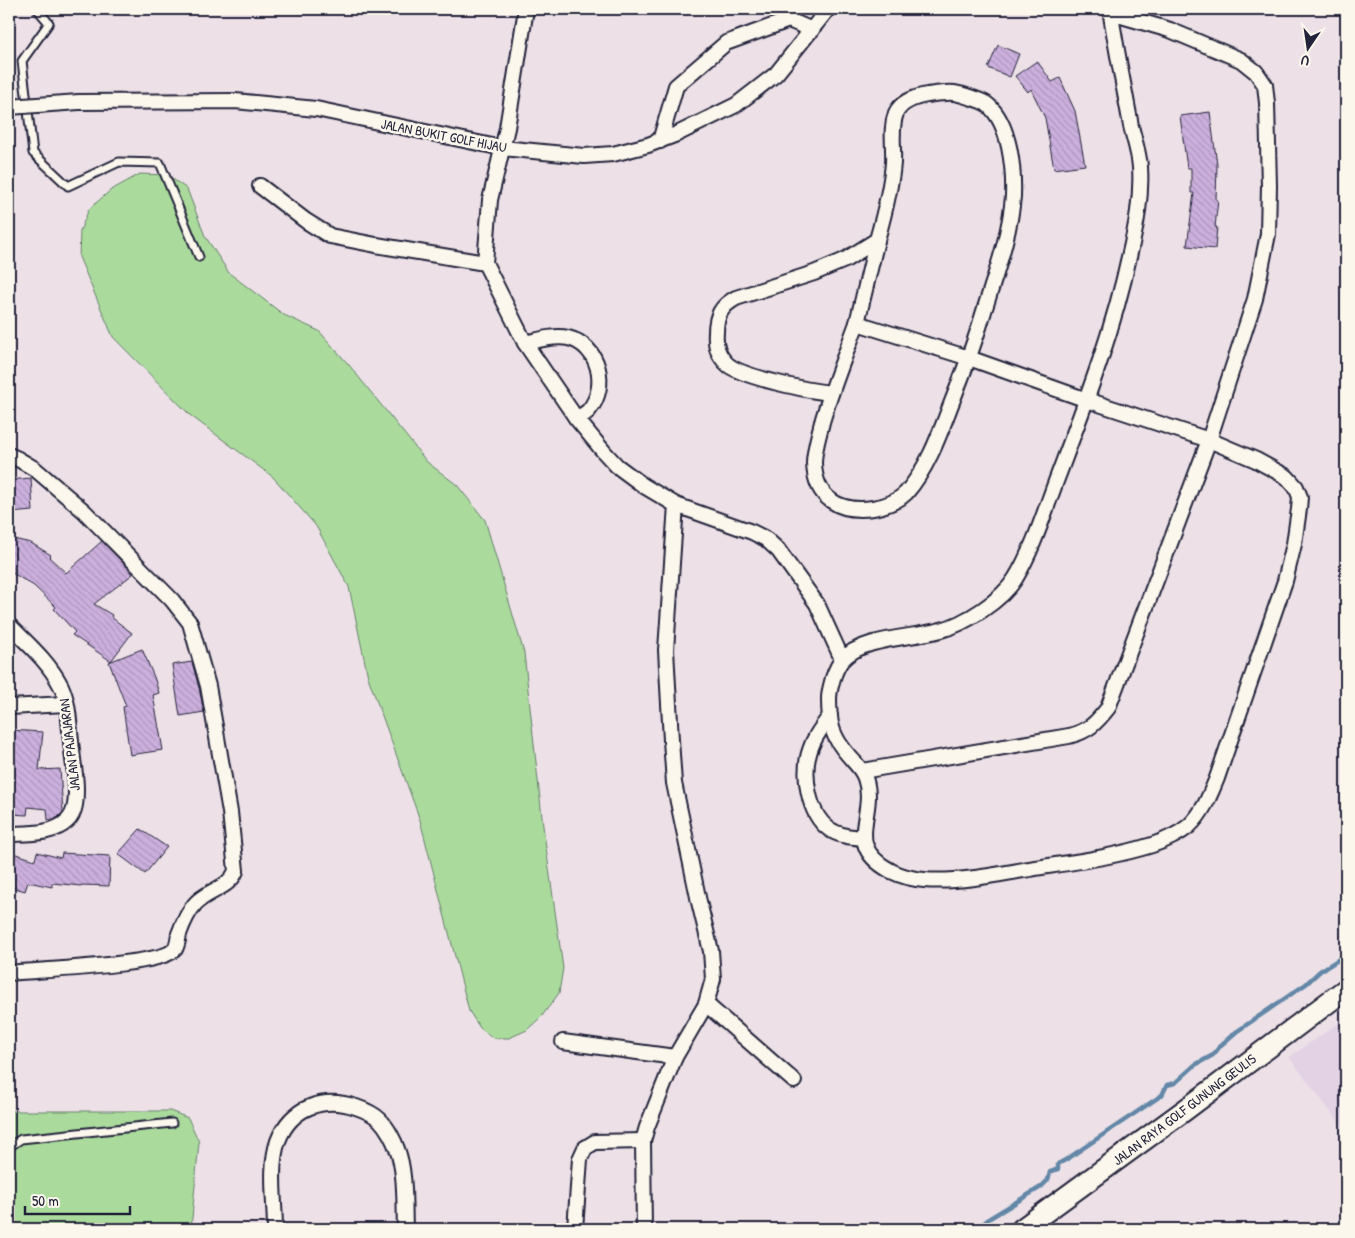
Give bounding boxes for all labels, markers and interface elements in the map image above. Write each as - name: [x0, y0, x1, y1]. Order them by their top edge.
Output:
- north arrow: [1282, 22, 1332, 72]
- text: U: [1299, 51, 1311, 71]
- street label: JALAN BUKIT GOLF HIJAU: [380, 113, 509, 157]
- street label: JALAN PAJAJARAN: [54, 698, 84, 792]
- street label: JALAN RAYA GOLF GUNUNG GEULIS: [1108, 1048, 1260, 1169]
- scale bar: [25, 1183, 130, 1215]
- text: 50 m: [32, 1190, 59, 1211]

